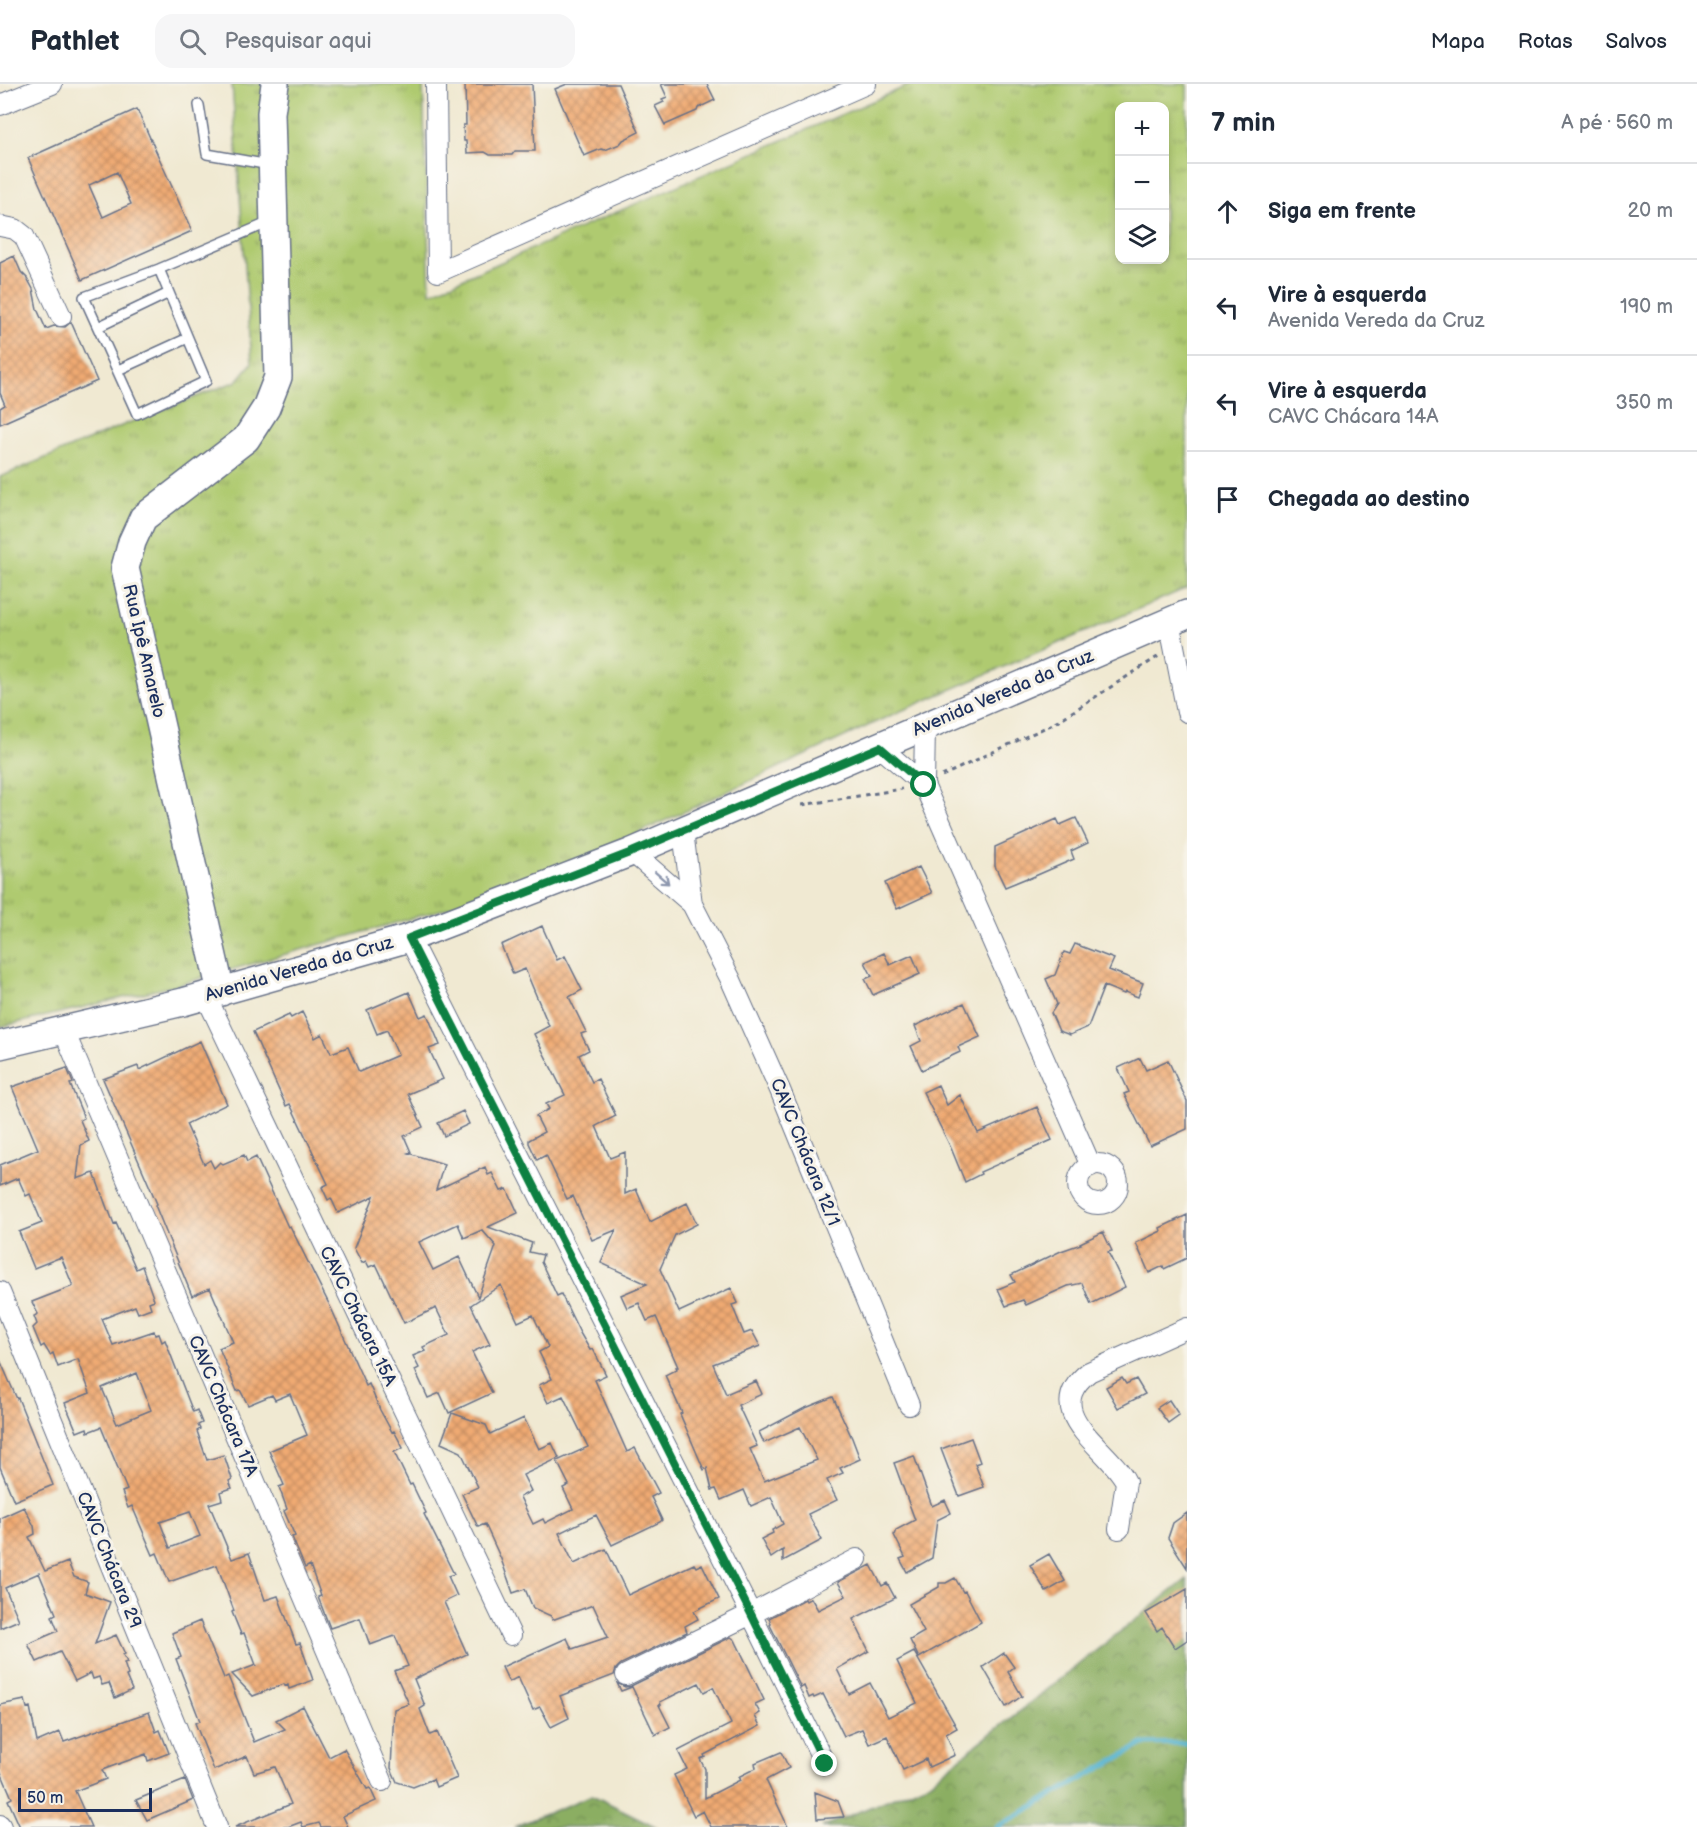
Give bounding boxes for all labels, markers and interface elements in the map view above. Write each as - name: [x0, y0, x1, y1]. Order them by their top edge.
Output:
- search box: [155, 14, 575, 68]
- text: Pathlet: [30, 25, 119, 58]
- icon: search: [176, 25, 209, 58]
- text: Pesquisar aqui: [224, 28, 372, 55]
- text: Mapa: [1431, 29, 1485, 54]
- text: Rotas: [1518, 29, 1573, 54]
- text: Salvos: [1606, 29, 1667, 54]
- map controls: [1115, 102, 1169, 264]
- button: +: [1115, 102, 1169, 156]
- text: 7 min: [1211, 108, 1275, 139]
- text: A pé · 560 m: [1561, 111, 1673, 135]
- button: −: [1115, 156, 1169, 210]
- icon: ahead: [1211, 195, 1244, 228]
- text: Siga em frente: [1268, 198, 1416, 225]
- text: 20 m: [1628, 199, 1673, 223]
- button: layers: [1115, 210, 1169, 264]
- text: Vire à esquerda: [1268, 282, 1427, 309]
- icon: left: [1211, 291, 1244, 324]
- text: 190 m: [1620, 295, 1673, 319]
- text: Avenida Vereda da Cruz: [1268, 309, 1484, 333]
- text: Vire à esquerda: [1268, 378, 1427, 405]
- icon: left: [1211, 387, 1244, 420]
- text: 350 m: [1616, 391, 1673, 415]
- text: CAVC Chácara 14A: [1268, 405, 1438, 429]
- icon: arrive: [1211, 483, 1244, 516]
- text: Chegada ao destino: [1268, 486, 1470, 513]
- street label: Rua Ipê Amarelo: [118, 582, 170, 720]
- street label: Avenida Vereda da Cruz: [909, 645, 1097, 741]
- route start: [910, 771, 936, 797]
- one-way arrow: [654, 871, 669, 885]
- street label: Avenida Vereda da Cruz: [203, 932, 396, 1006]
- street label: CAVC Chácara 12/1: [766, 1075, 844, 1229]
- street label: CAVC Chácara 15A: [315, 1243, 401, 1389]
- street label: CAVC Chácara 17A: [184, 1332, 262, 1480]
- street label: CAVC Chácara 29: [72, 1489, 146, 1631]
- route end: [811, 1750, 837, 1776]
- scale bar: [18, 1785, 152, 1812]
- text: 50 m: [27, 1789, 63, 1808]

